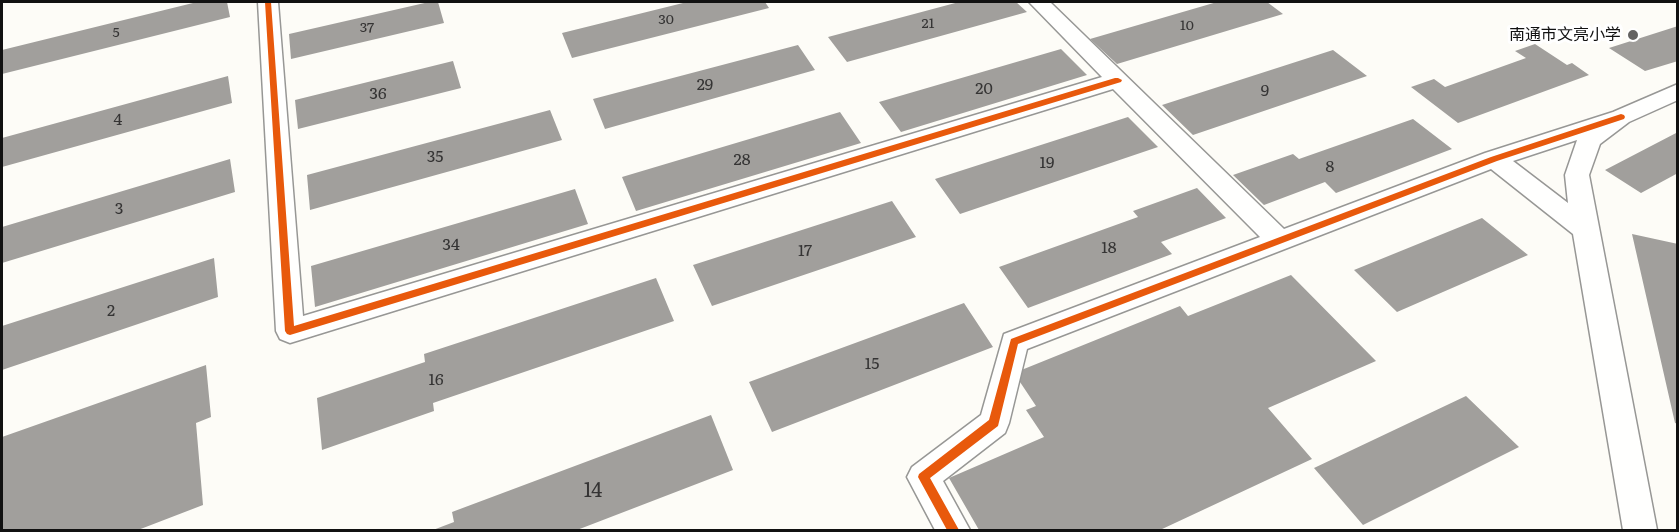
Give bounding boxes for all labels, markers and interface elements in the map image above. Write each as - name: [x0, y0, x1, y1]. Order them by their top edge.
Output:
- house number: 30: [658, 12, 674, 28]
- house number: 21: [922, 16, 934, 32]
- house number: 10: [1180, 18, 1194, 34]
- house number: 37: [360, 20, 374, 36]
- house number: 5: [112, 25, 120, 41]
- place label: 南通市文亮小学: [1509, 25, 1621, 45]
- marker: 南通市文亮小学: [1626, 28, 1640, 42]
- house number: 29: [697, 75, 713, 95]
- house number: 20: [975, 79, 993, 99]
- house number: 9: [1261, 81, 1269, 101]
- house number: 36: [369, 84, 387, 104]
- house number: 4: [114, 110, 122, 130]
- house number: 35: [427, 147, 443, 167]
- house number: 28: [734, 150, 750, 170]
- house number: 19: [1040, 153, 1054, 173]
- house number: 8: [1326, 157, 1334, 177]
- house number: 3: [115, 199, 123, 219]
- house number: 34: [442, 235, 460, 255]
- house number: 18: [1101, 238, 1117, 258]
- house number: 17: [798, 241, 812, 261]
- house number: 2: [107, 301, 115, 321]
- house number: 15: [865, 354, 879, 374]
- house number: 16: [428, 370, 444, 390]
- house number: 14: [584, 479, 602, 503]

